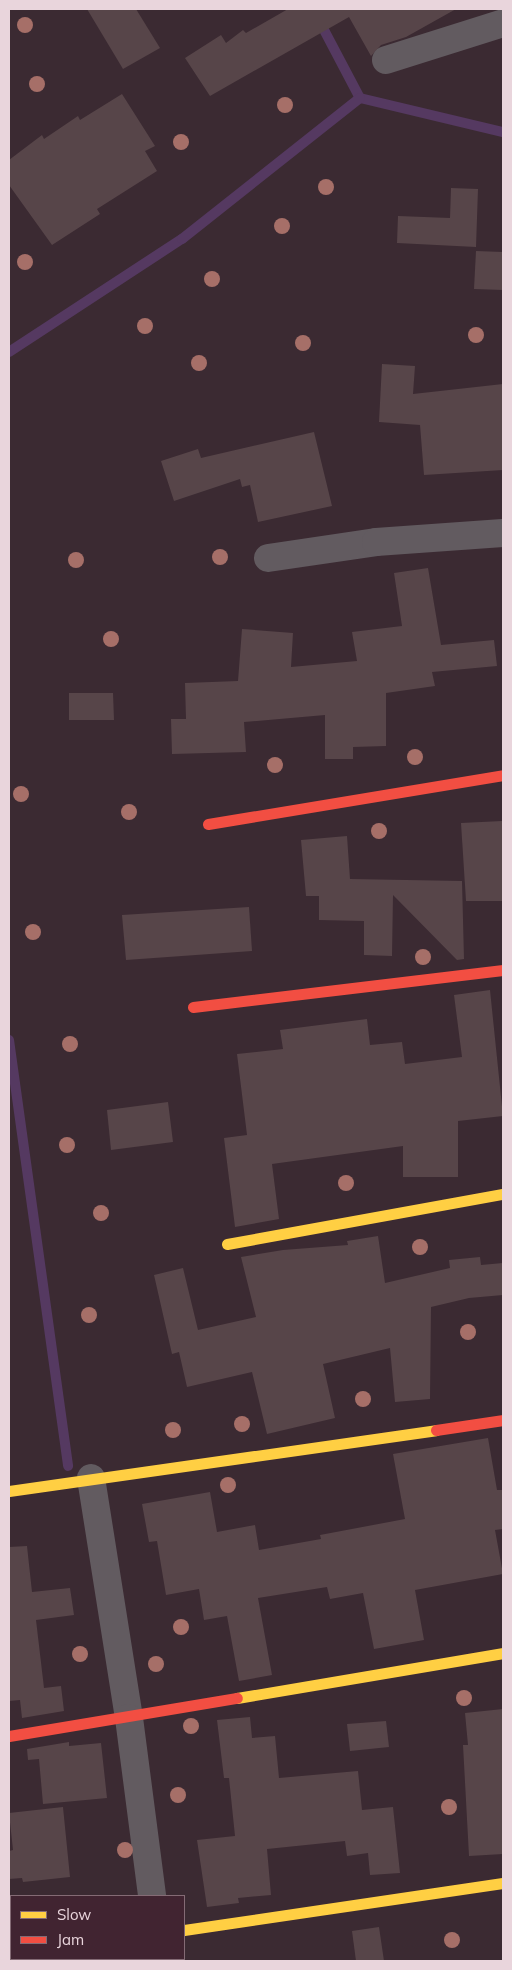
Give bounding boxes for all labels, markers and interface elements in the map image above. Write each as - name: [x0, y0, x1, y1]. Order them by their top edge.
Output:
- legend: [10, 1895, 185, 1960]
- text: Slow: [57, 1905, 91, 1924]
- text: Jam: [57, 1930, 84, 1949]

